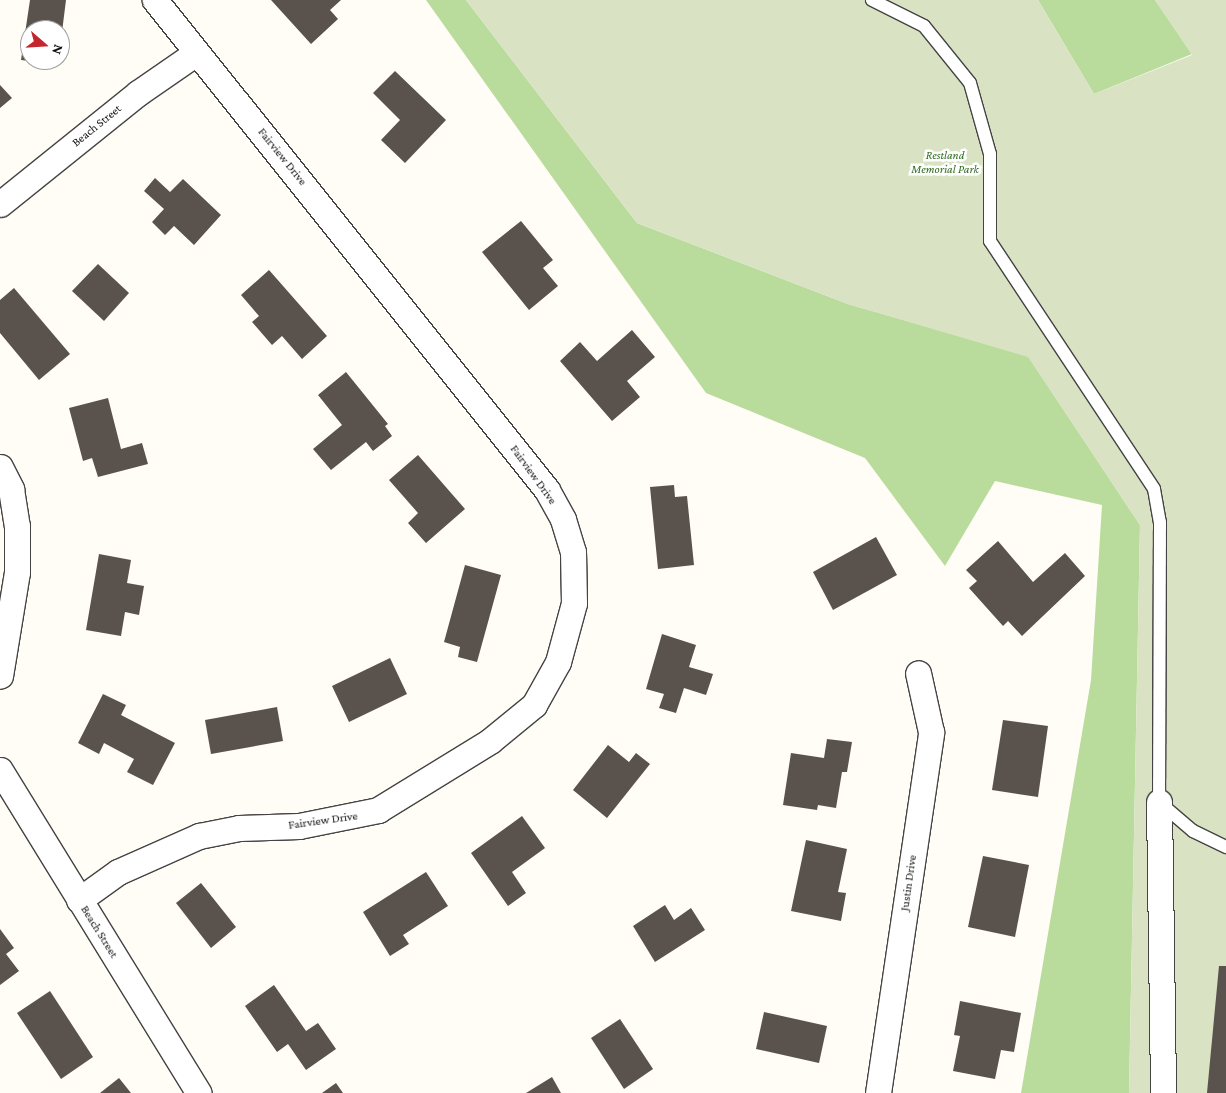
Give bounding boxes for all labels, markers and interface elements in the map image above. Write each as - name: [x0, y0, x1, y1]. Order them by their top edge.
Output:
- north arrow: [20, 20, 70, 70]
- text: N: [49, 42, 67, 57]
- street label: Beach Street: [69, 102, 125, 150]
- street label: Fairview Drive: [254, 125, 310, 189]
- park label: Restland Memorial Park: [911, 149, 979, 177]
- street label: Fairview Drive: [507, 443, 559, 507]
- street label: Fairview Drive: [287, 809, 359, 833]
- street label: Justin Drive: [898, 854, 920, 912]
- street label: Beach Street: [77, 903, 121, 961]

